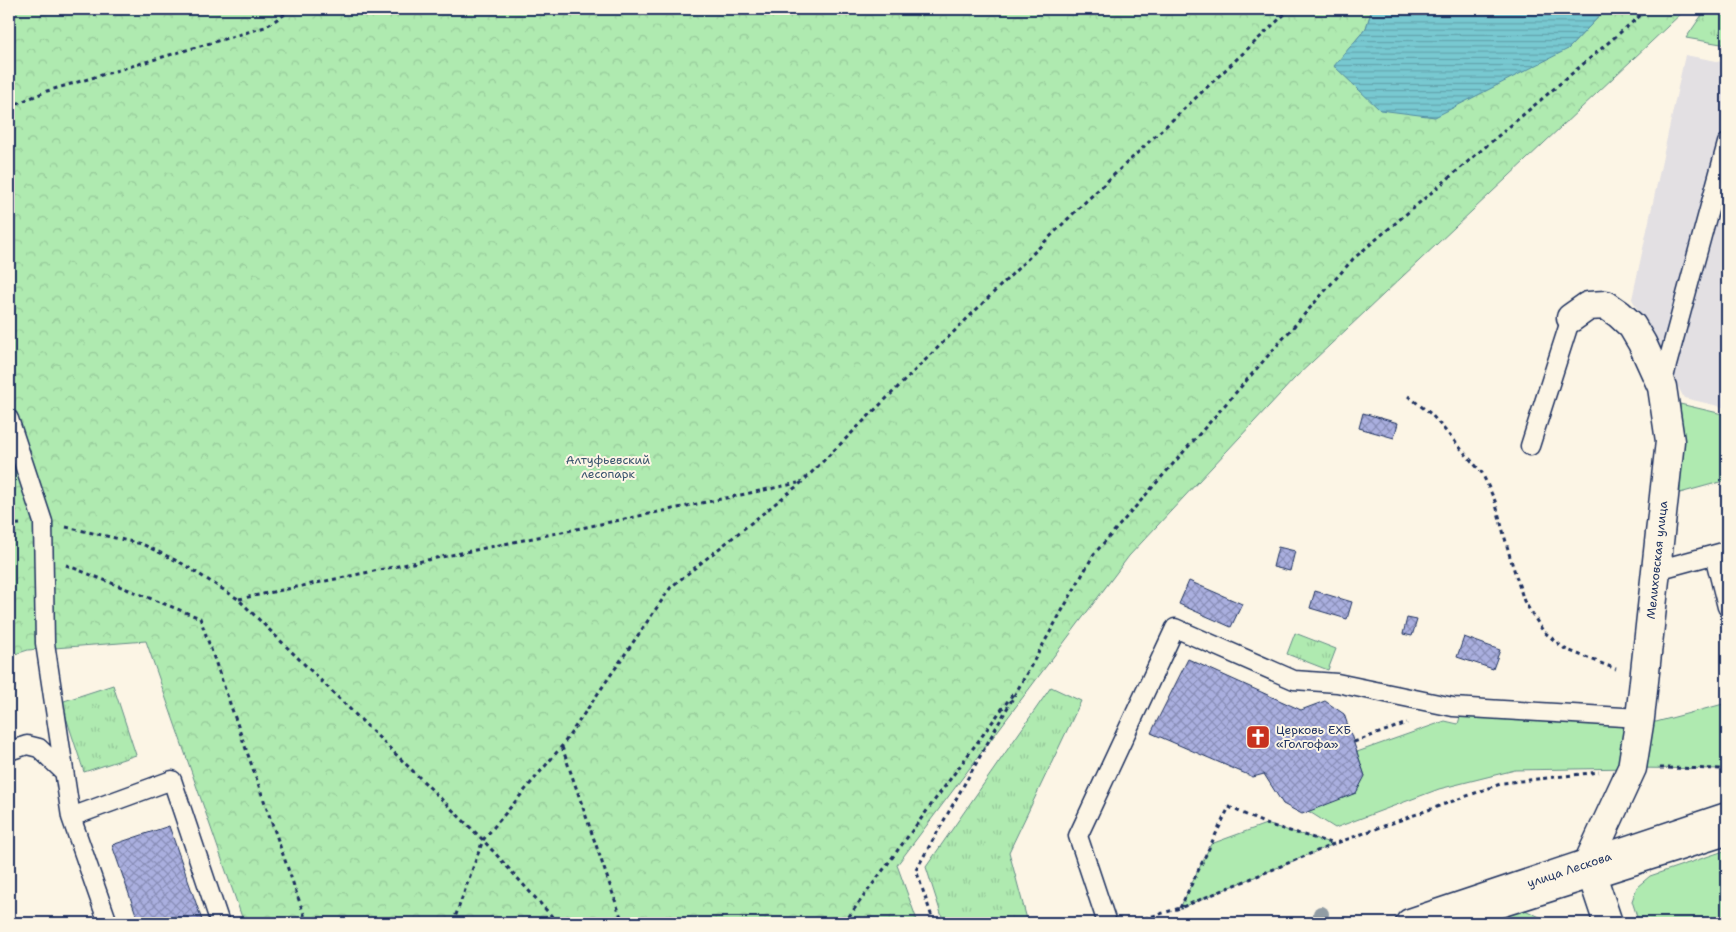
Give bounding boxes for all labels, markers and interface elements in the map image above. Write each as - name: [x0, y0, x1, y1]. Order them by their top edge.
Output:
- park label: Алтуфьевский лесопарк: [566, 452, 650, 482]
- street label: Мелиховская улица: [1643, 499, 1671, 620]
- place label: Церковь ЕХБ «Голгофа»: [1276, 722, 1351, 752]
- church icon: Церковь ЕХБ «Голгофа»: [1245, 724, 1271, 750]
- street label: улица Лескова: [1525, 848, 1614, 891]

